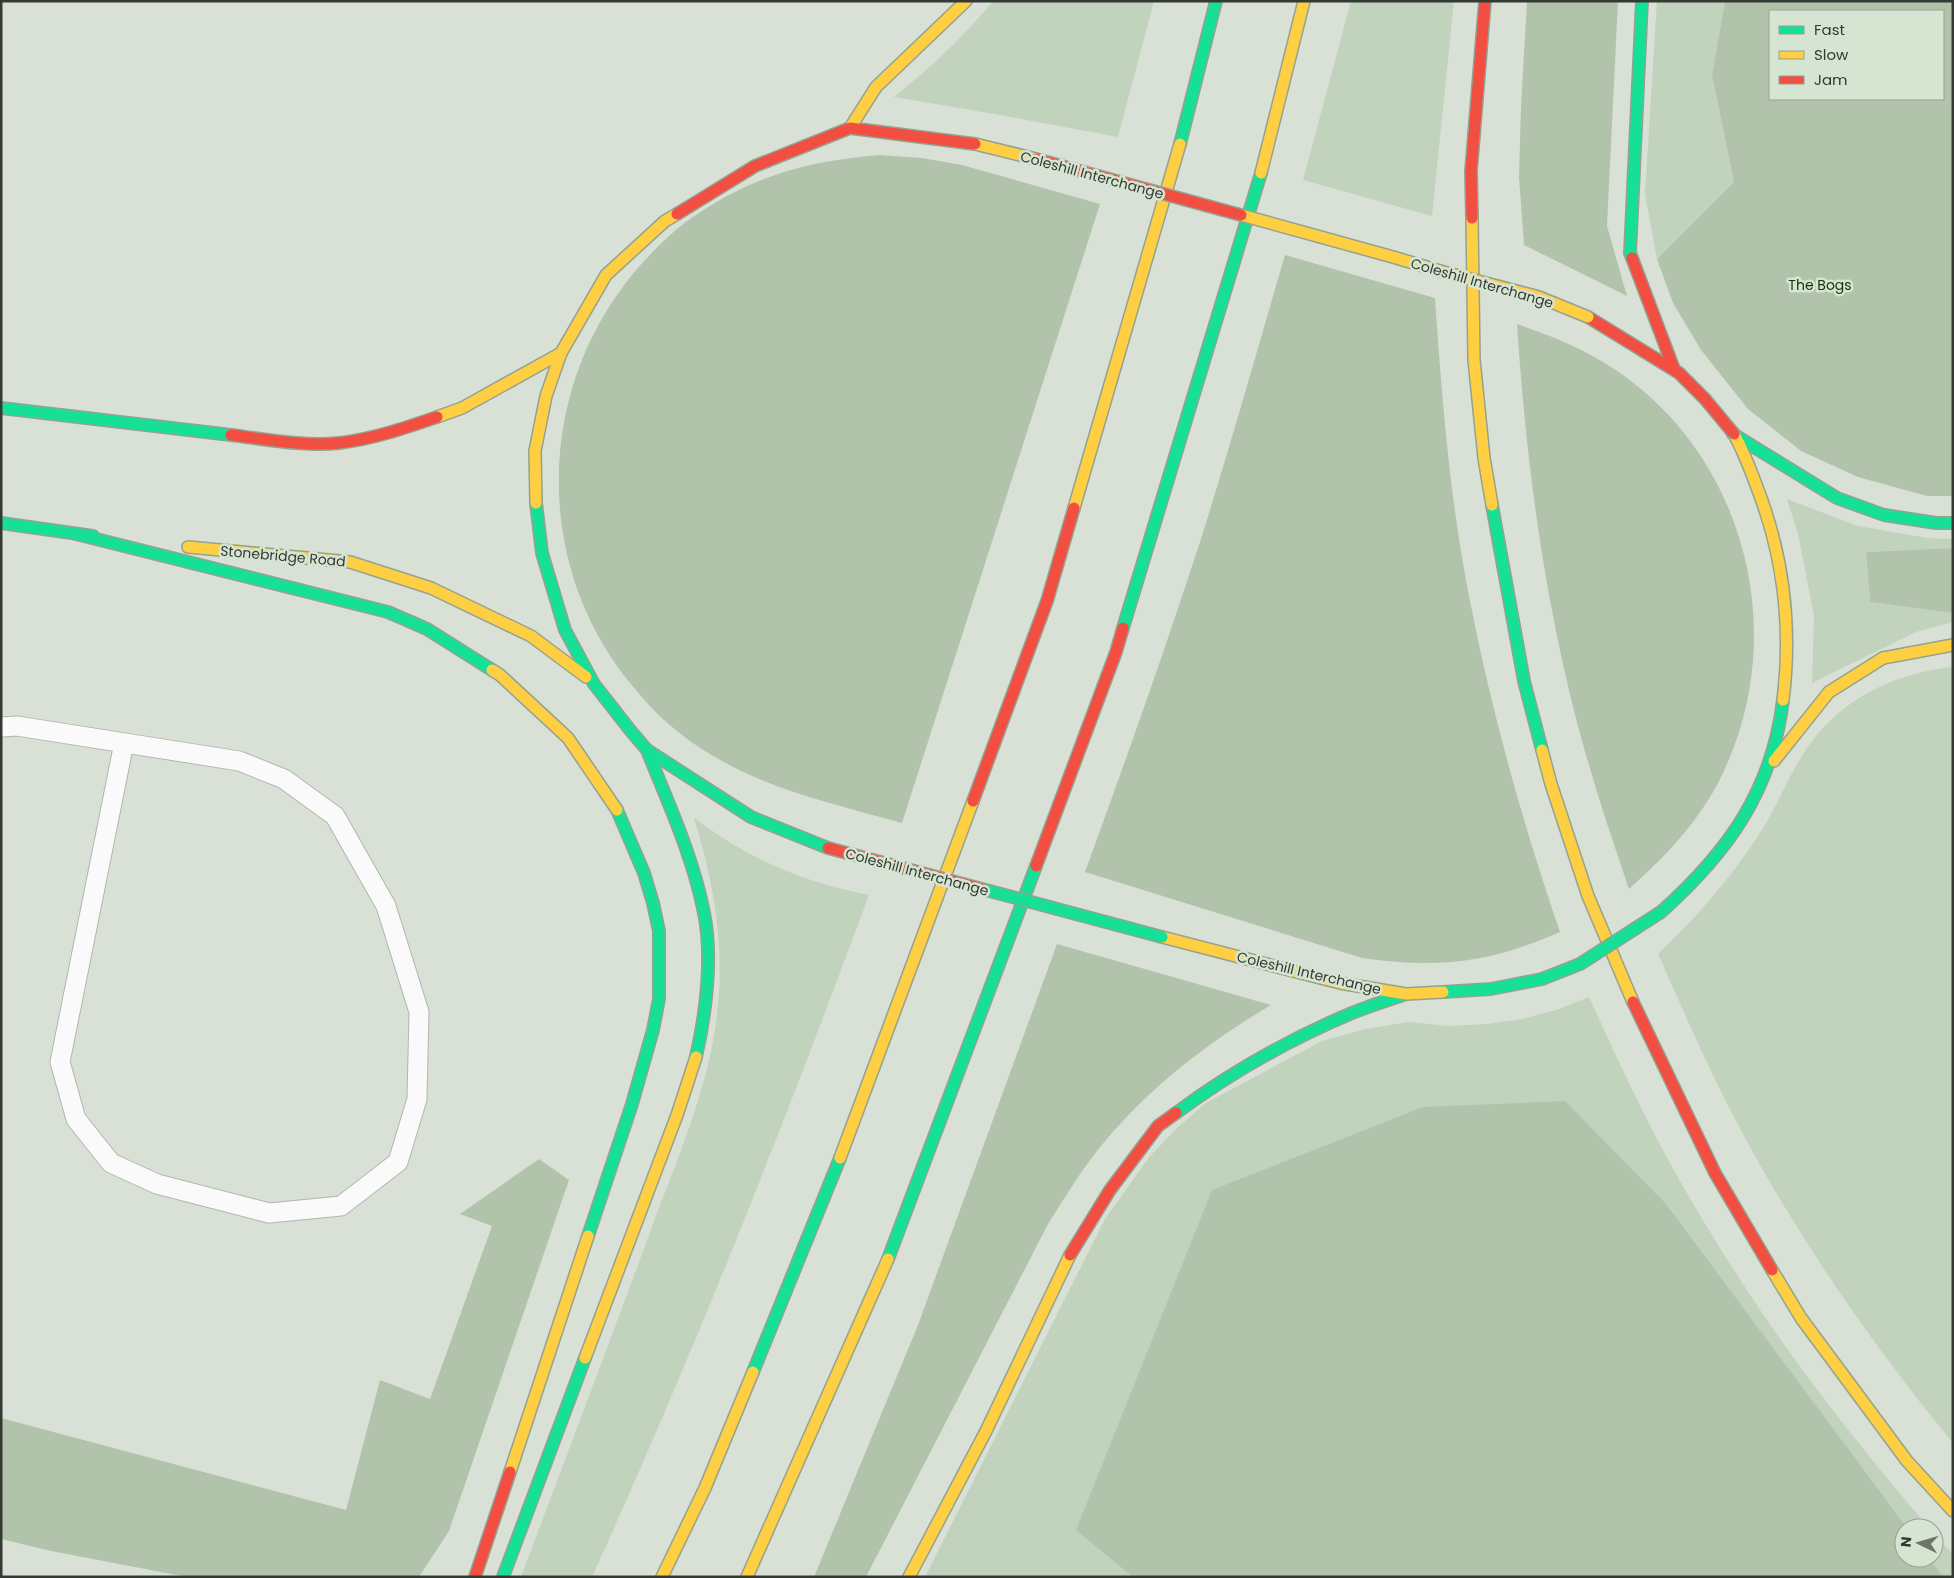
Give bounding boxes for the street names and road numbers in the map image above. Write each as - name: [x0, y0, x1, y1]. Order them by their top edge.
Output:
- street label: Coleshill Interchange: [1018, 146, 1166, 204]
- street label: Coleshill Interchange: [1408, 253, 1556, 313]
- street label: Stonebridge Road: [219, 541, 347, 571]
- street label: Coleshill Interchange: [843, 843, 991, 901]
- street label: Coleshill Interchange: [1235, 947, 1383, 999]

